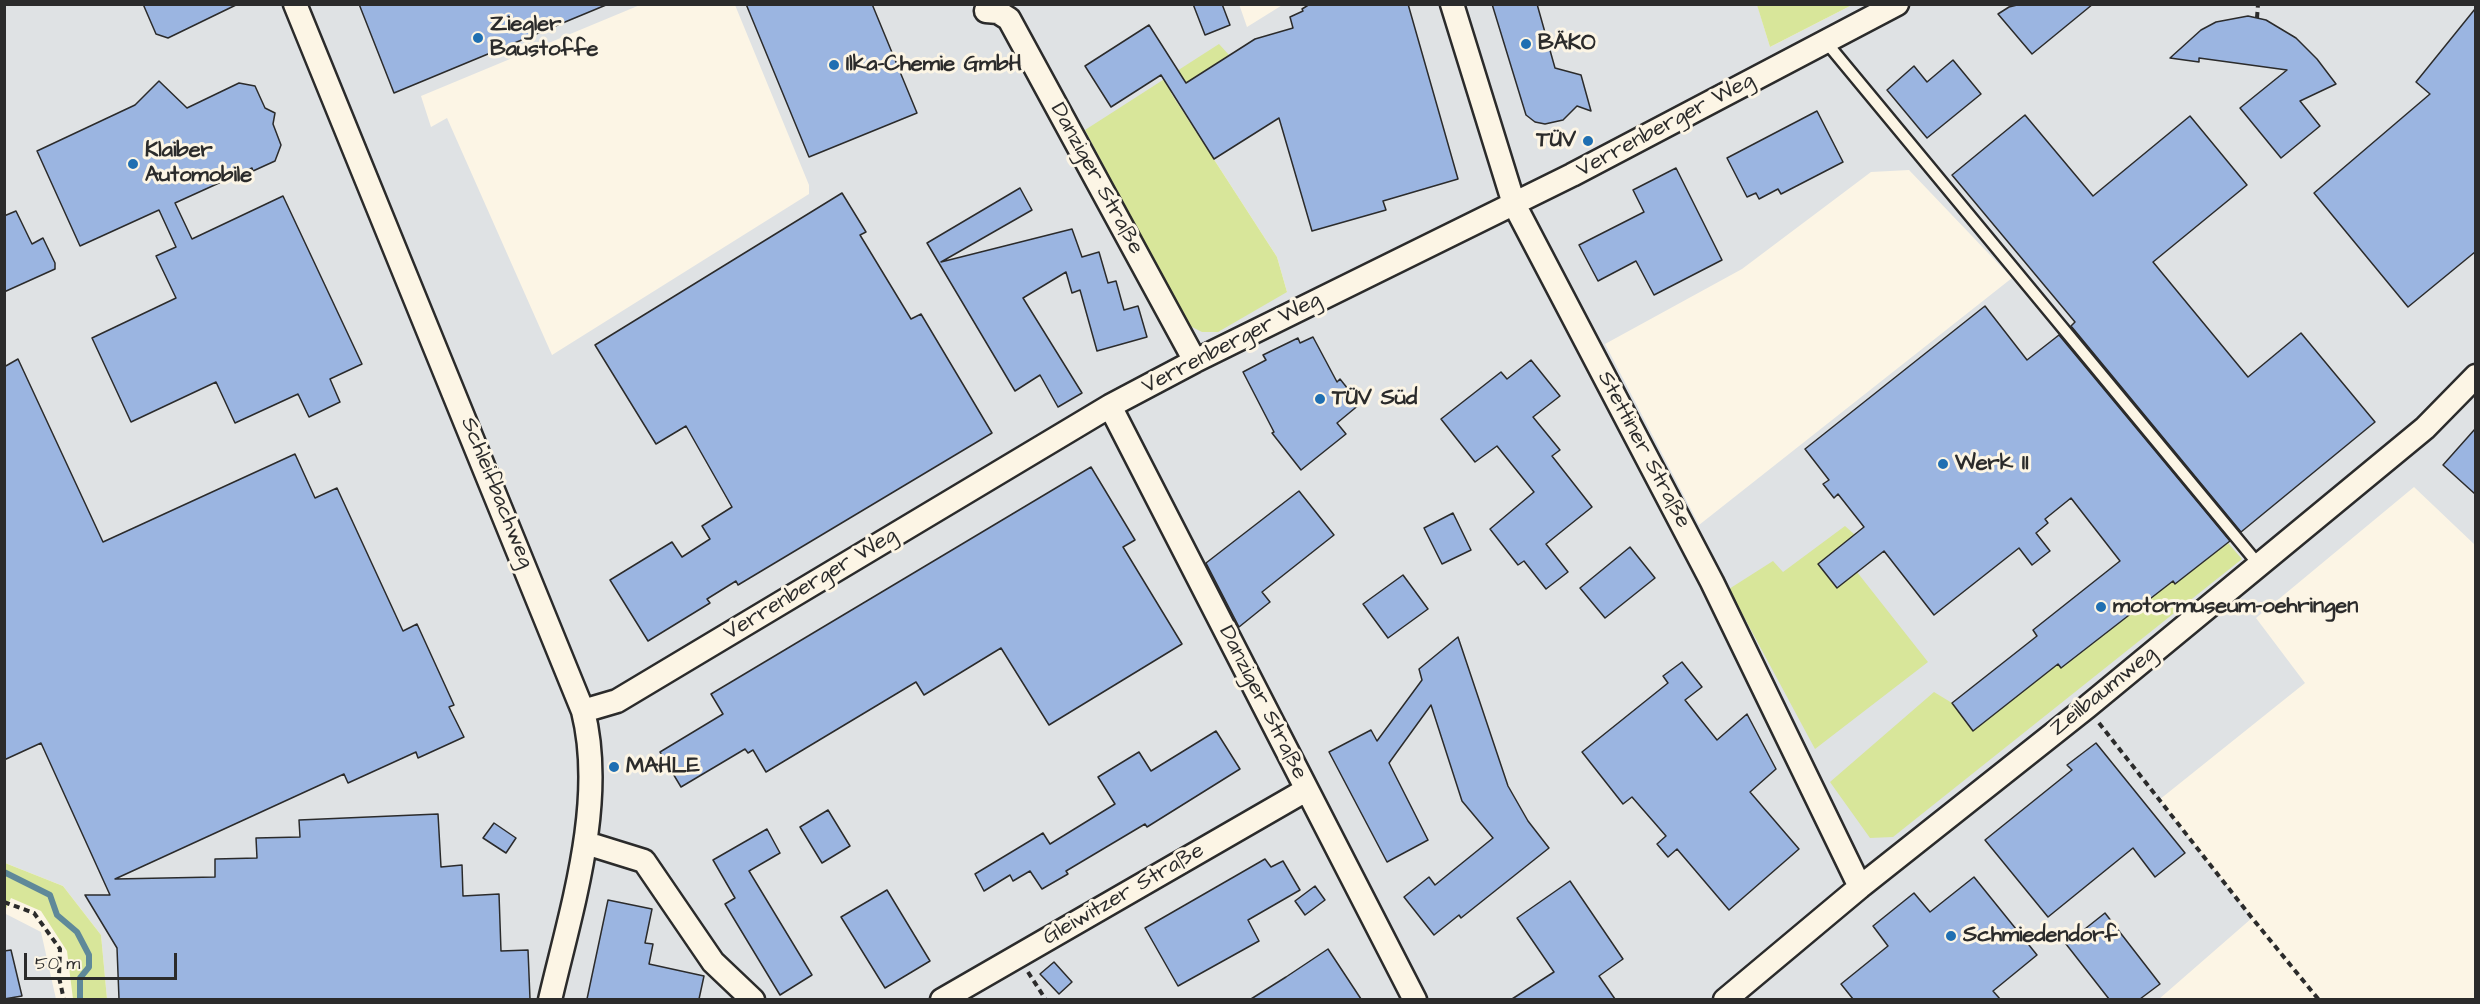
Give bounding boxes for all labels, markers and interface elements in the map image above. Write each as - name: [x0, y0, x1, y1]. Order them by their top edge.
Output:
- place label: Ziegler Baustoffe: [490, 12, 598, 63]
- marker: Ziegler Baustoffe: [471, 31, 485, 45]
- place label: BÄKO: [1538, 31, 1596, 57]
- marker: BÄKO: [1519, 37, 1533, 51]
- place label: Ilka-Chemie GmbH: [846, 52, 1022, 78]
- marker: Ilka-Chemie GmbH: [827, 58, 841, 72]
- street label: Verrenberger Weg: [1573, 68, 1759, 184]
- street label: Danziger Straße: [1044, 99, 1148, 259]
- place label: TÜV: [1536, 128, 1576, 154]
- marker: TÜV: [1581, 134, 1595, 148]
- place label: Klaiber Automobile: [145, 138, 252, 190]
- marker: Klaiber Automobile: [126, 157, 140, 171]
- street label: Verrenberger Weg: [1138, 287, 1326, 401]
- street label: Stettiner Straße: [1591, 367, 1695, 533]
- place label: TÜV Süd: [1332, 386, 1417, 412]
- marker: TÜV Süd: [1313, 392, 1327, 406]
- street label: Schleifbachweg: [454, 414, 538, 572]
- place label: Werk II: [1955, 451, 2029, 477]
- marker: Werk II: [1936, 457, 1950, 471]
- street label: Verrenberger Weg: [720, 523, 902, 647]
- place label: motormuseum-oehringen: [2113, 594, 2358, 620]
- marker: motormuseum-oehringen: [2094, 600, 2108, 614]
- street label: Danziger Straße: [1212, 622, 1312, 784]
- street label: Zeilbaumweg: [2046, 641, 2162, 743]
- place label: MAHLE: [626, 754, 700, 780]
- marker: MAHLE: [607, 760, 621, 774]
- street label: Gleiwitzer Straße: [1039, 838, 1209, 952]
- place label: Schmiedendorf: [1963, 923, 2117, 949]
- marker: Schmiedendorf: [1944, 929, 1958, 943]
- scale bar: [27, 941, 180, 979]
- text: 50 m: [35, 951, 80, 976]

